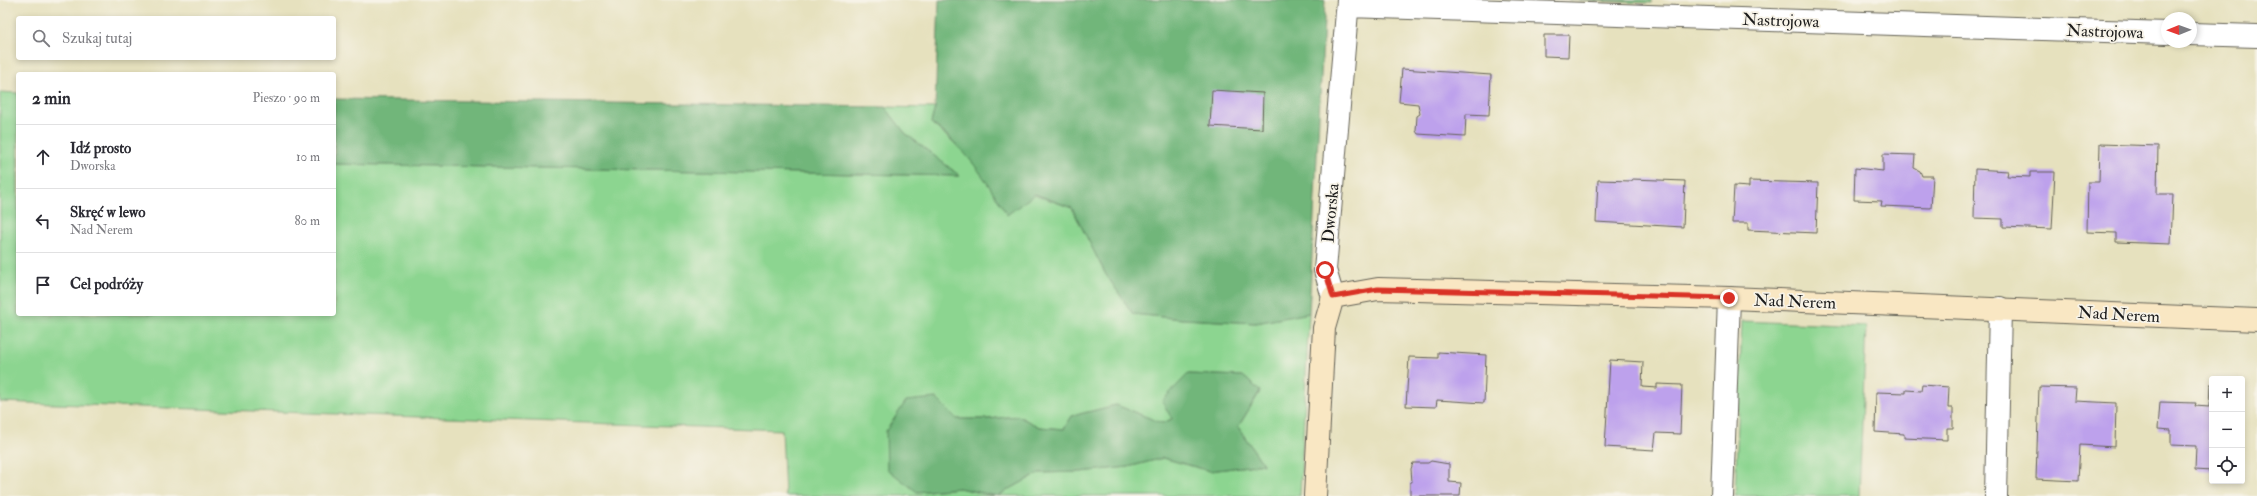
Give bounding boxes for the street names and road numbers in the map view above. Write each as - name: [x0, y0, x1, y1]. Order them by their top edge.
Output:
- street label: Nastrojowa: [1742, 9, 1821, 32]
- street label: Nastrojowa: [2066, 20, 2145, 43]
- street label: Dworska: [1317, 181, 1344, 244]
- street label: Nad Nerem: [1753, 290, 1836, 313]
- street label: Nad Nerem: [2077, 302, 2161, 327]

